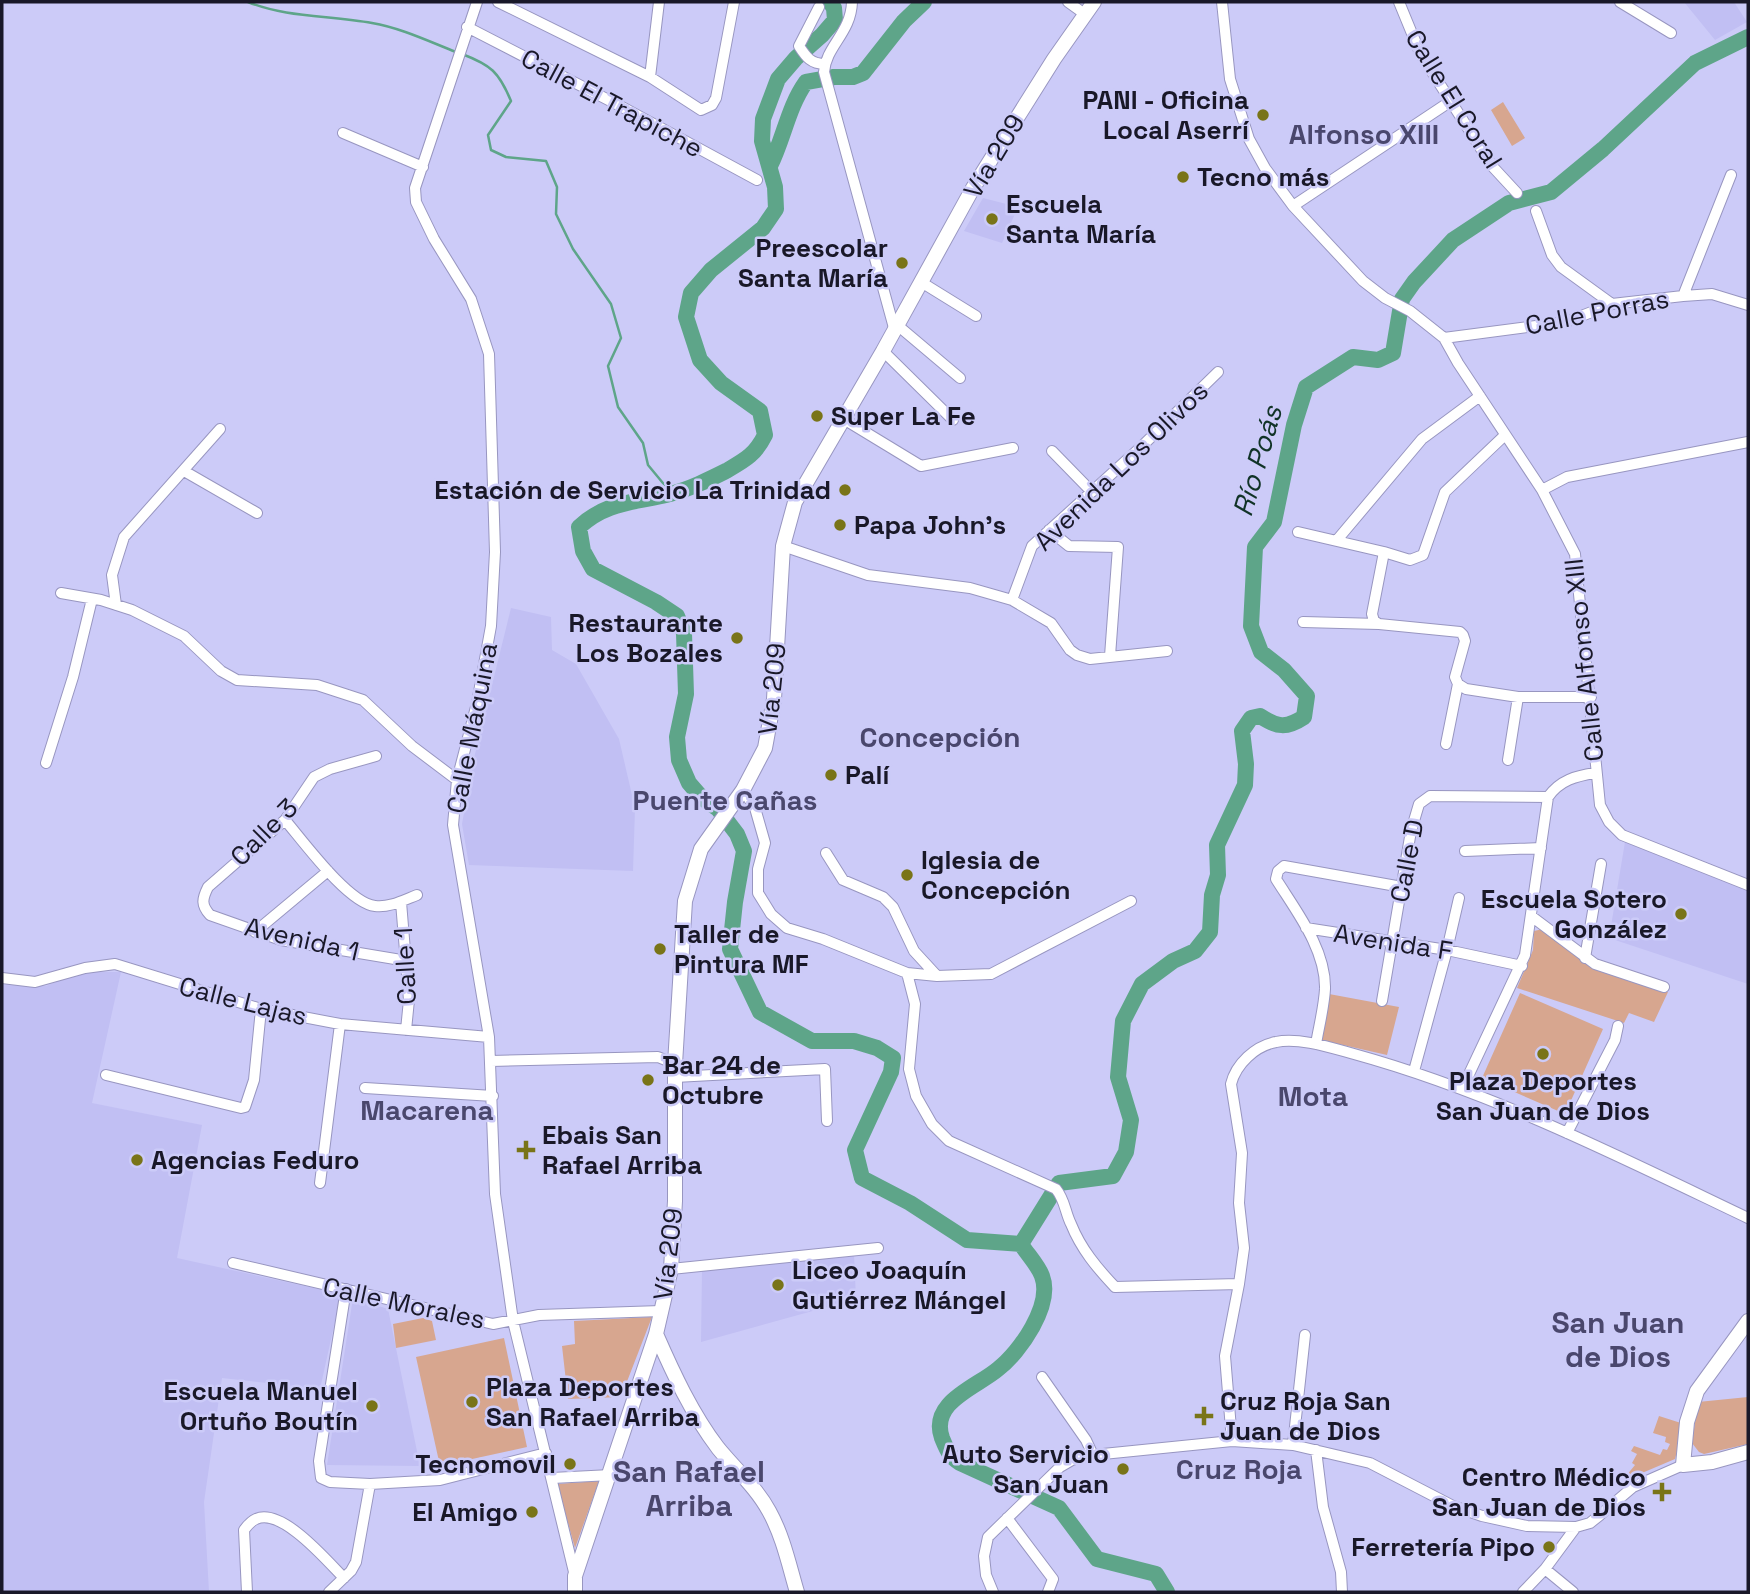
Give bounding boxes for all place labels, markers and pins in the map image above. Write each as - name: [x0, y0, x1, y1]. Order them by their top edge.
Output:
- place label: PANI - Oficina Local Aserrí: [1083, 83, 1250, 147]
- marker: PANI - Oficina Local Aserrí: [1255, 107, 1271, 123]
- place label: Tecno más: [1197, 160, 1329, 194]
- marker: Tecno más: [1175, 169, 1191, 185]
- place label: Escuela Santa María: [1006, 187, 1156, 251]
- marker: Escuela Santa María: [984, 211, 1000, 227]
- place label: Preescolar Santa María: [738, 231, 888, 295]
- marker: Preescolar Santa María: [894, 255, 910, 271]
- place label: Super La Fe: [831, 399, 976, 433]
- marker: Super La Fe: [809, 408, 825, 424]
- place label: Estación de Servicio La Trinidad: [434, 473, 831, 507]
- marker: Estación de Servicio La Trinidad: [837, 482, 853, 498]
- place label: Papa John's: [854, 508, 1006, 542]
- marker: Papa John's: [832, 517, 848, 533]
- place label: Restaurante Los Bozales: [569, 606, 723, 670]
- marker: Restaurante Los Bozales: [729, 630, 745, 646]
- place label: Palí: [845, 758, 890, 792]
- marker: Palí: [823, 767, 839, 783]
- place label: Iglesia de Concepción: [921, 843, 1071, 907]
- marker: Iglesia de Concepción: [899, 867, 915, 883]
- place label: Escuela Sotero González: [1481, 882, 1667, 946]
- marker: Escuela Sotero González: [1673, 906, 1689, 922]
- place label: Taller de Pintura MF: [674, 917, 809, 981]
- marker: Taller de Pintura MF: [652, 941, 668, 957]
- marker: Plaza Deportes San Juan de Dios: [1535, 1046, 1551, 1062]
- place label: Bar 24 de Octubre: [662, 1048, 781, 1112]
- place label: Plaza Deportes San Juan de Dios: [1436, 1064, 1650, 1128]
- marker: Bar 24 de Octubre: [640, 1072, 656, 1088]
- place label: Ebais San Rafael Arriba: [542, 1118, 702, 1182]
- marker: Ebais San Rafael Arriba: [516, 1140, 536, 1160]
- place label: Agencias Feduro: [151, 1143, 360, 1177]
- marker: Agencias Feduro: [129, 1152, 145, 1168]
- place label: Liceo Joaquín Gutiérrez Mángel: [792, 1253, 1006, 1317]
- marker: Liceo Joaquín Gutiérrez Mángel: [770, 1277, 786, 1293]
- place label: Plaza Deportes San Rafael Arriba: [486, 1370, 700, 1434]
- place label: Escuela Manuel Ortuño Boutín: [163, 1374, 358, 1438]
- place label: Cruz Roja San Juan de Dios: [1220, 1384, 1391, 1448]
- marker: Plaza Deportes San Rafael Arriba: [464, 1394, 480, 1410]
- marker: Escuela Manuel Ortuño Boutín: [364, 1398, 380, 1414]
- marker: Cruz Roja San Juan de Dios: [1194, 1406, 1214, 1426]
- place label: Auto Servicio San Juan: [942, 1437, 1109, 1501]
- place label: Tecnomovil: [415, 1447, 556, 1481]
- marker: Tecnomovil: [562, 1456, 578, 1472]
- place label: Centro Médico San Juan de Dios: [1432, 1460, 1646, 1524]
- marker: Auto Servicio San Juan: [1115, 1461, 1131, 1477]
- marker: Centro Médico San Juan de Dios: [1652, 1482, 1672, 1502]
- place label: El Amigo: [412, 1495, 518, 1529]
- marker: El Amigo: [524, 1504, 540, 1520]
- place label: Ferretería Pipo: [1351, 1530, 1535, 1564]
- marker: Ferretería Pipo: [1541, 1539, 1557, 1555]

